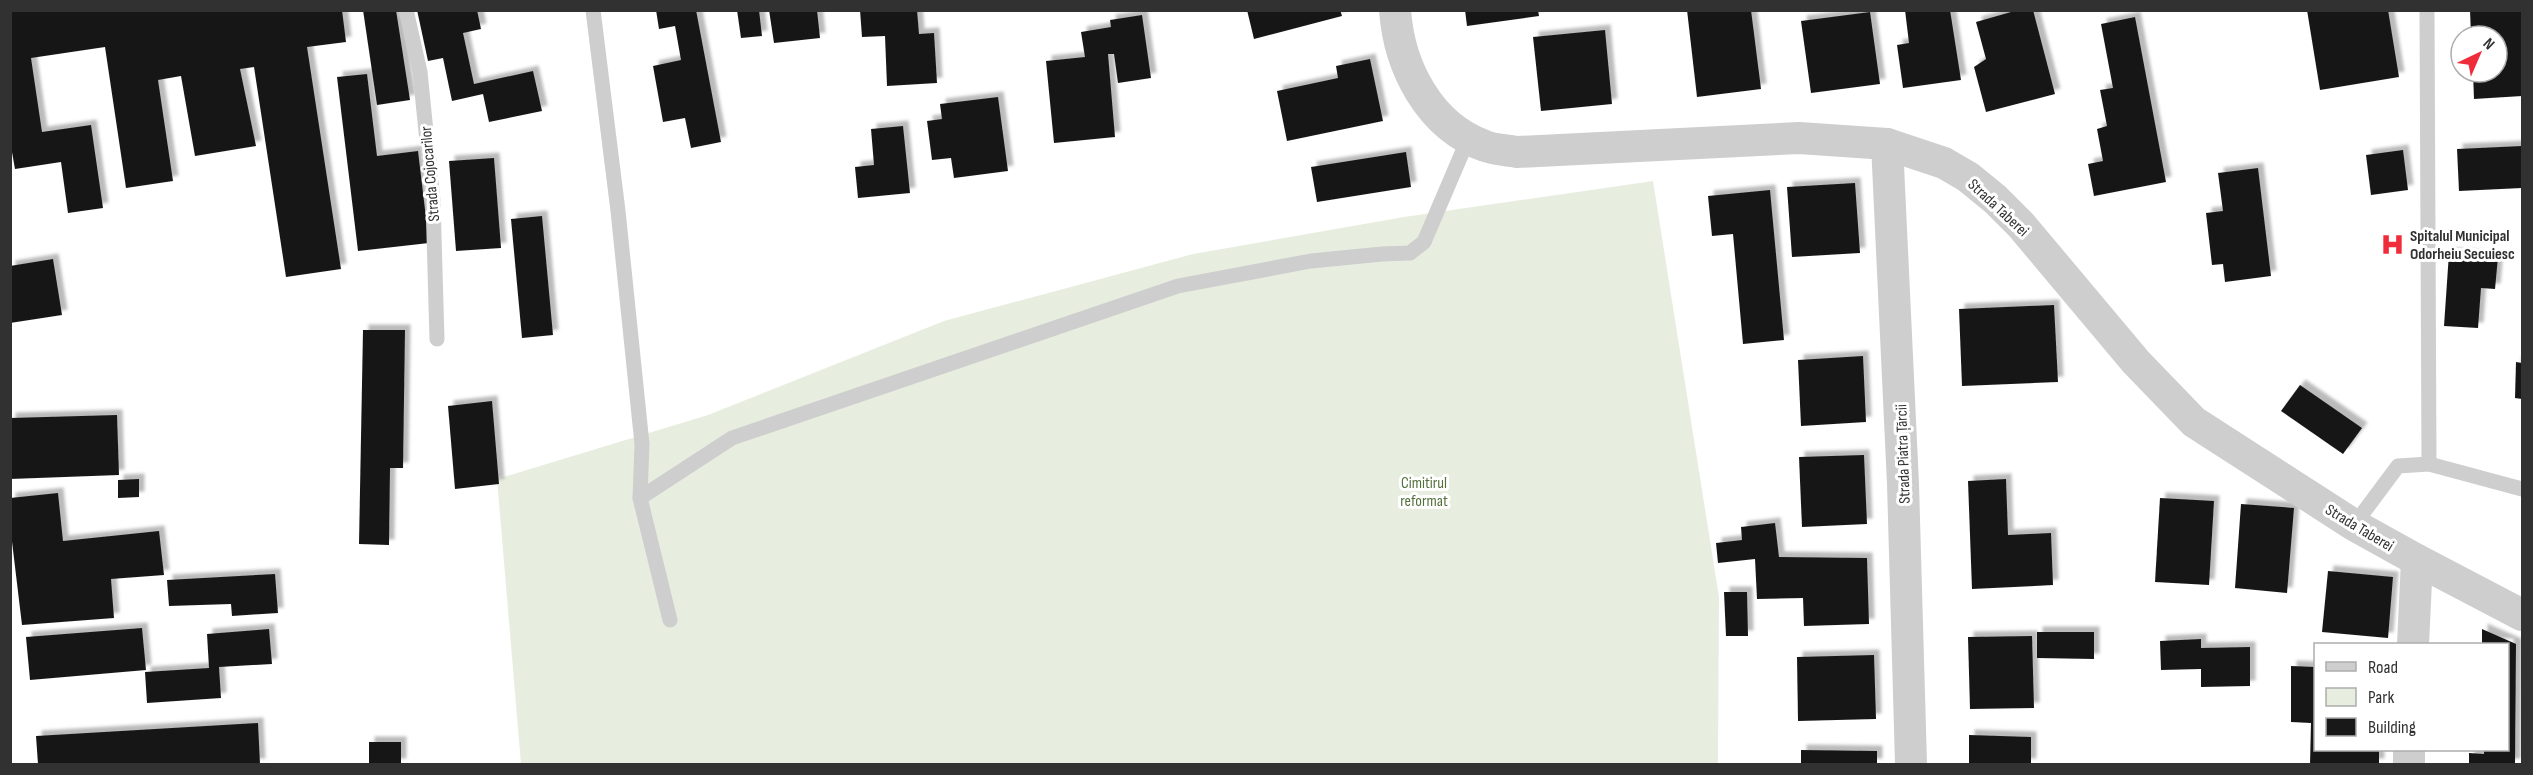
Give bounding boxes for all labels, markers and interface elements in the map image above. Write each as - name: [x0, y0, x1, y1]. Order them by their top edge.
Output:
- north arrow: [2449, 24, 2509, 84]
- text: N: [2479, 34, 2498, 54]
- street label: Strada Cojocarilor: [417, 125, 444, 222]
- street label: Strada Taberei: [1964, 175, 2032, 241]
- place label: Spitalul Municipal Odorheiu Secuiesc: [2410, 227, 2515, 264]
- hospital icon: Spitalul Municipal Odorheiu Secuiesc: [2379, 231, 2405, 257]
- street label: Strada Piatra Țărcii: [1892, 404, 1915, 504]
- park label: Cimitirul reformat: [1400, 474, 1448, 511]
- street label: Strada Taberei: [2322, 501, 2397, 556]
- legend: [2314, 643, 2509, 751]
- text: Road: [2368, 657, 2398, 678]
- text: Park: [2368, 687, 2394, 708]
- text: Building: [2368, 717, 2416, 738]

